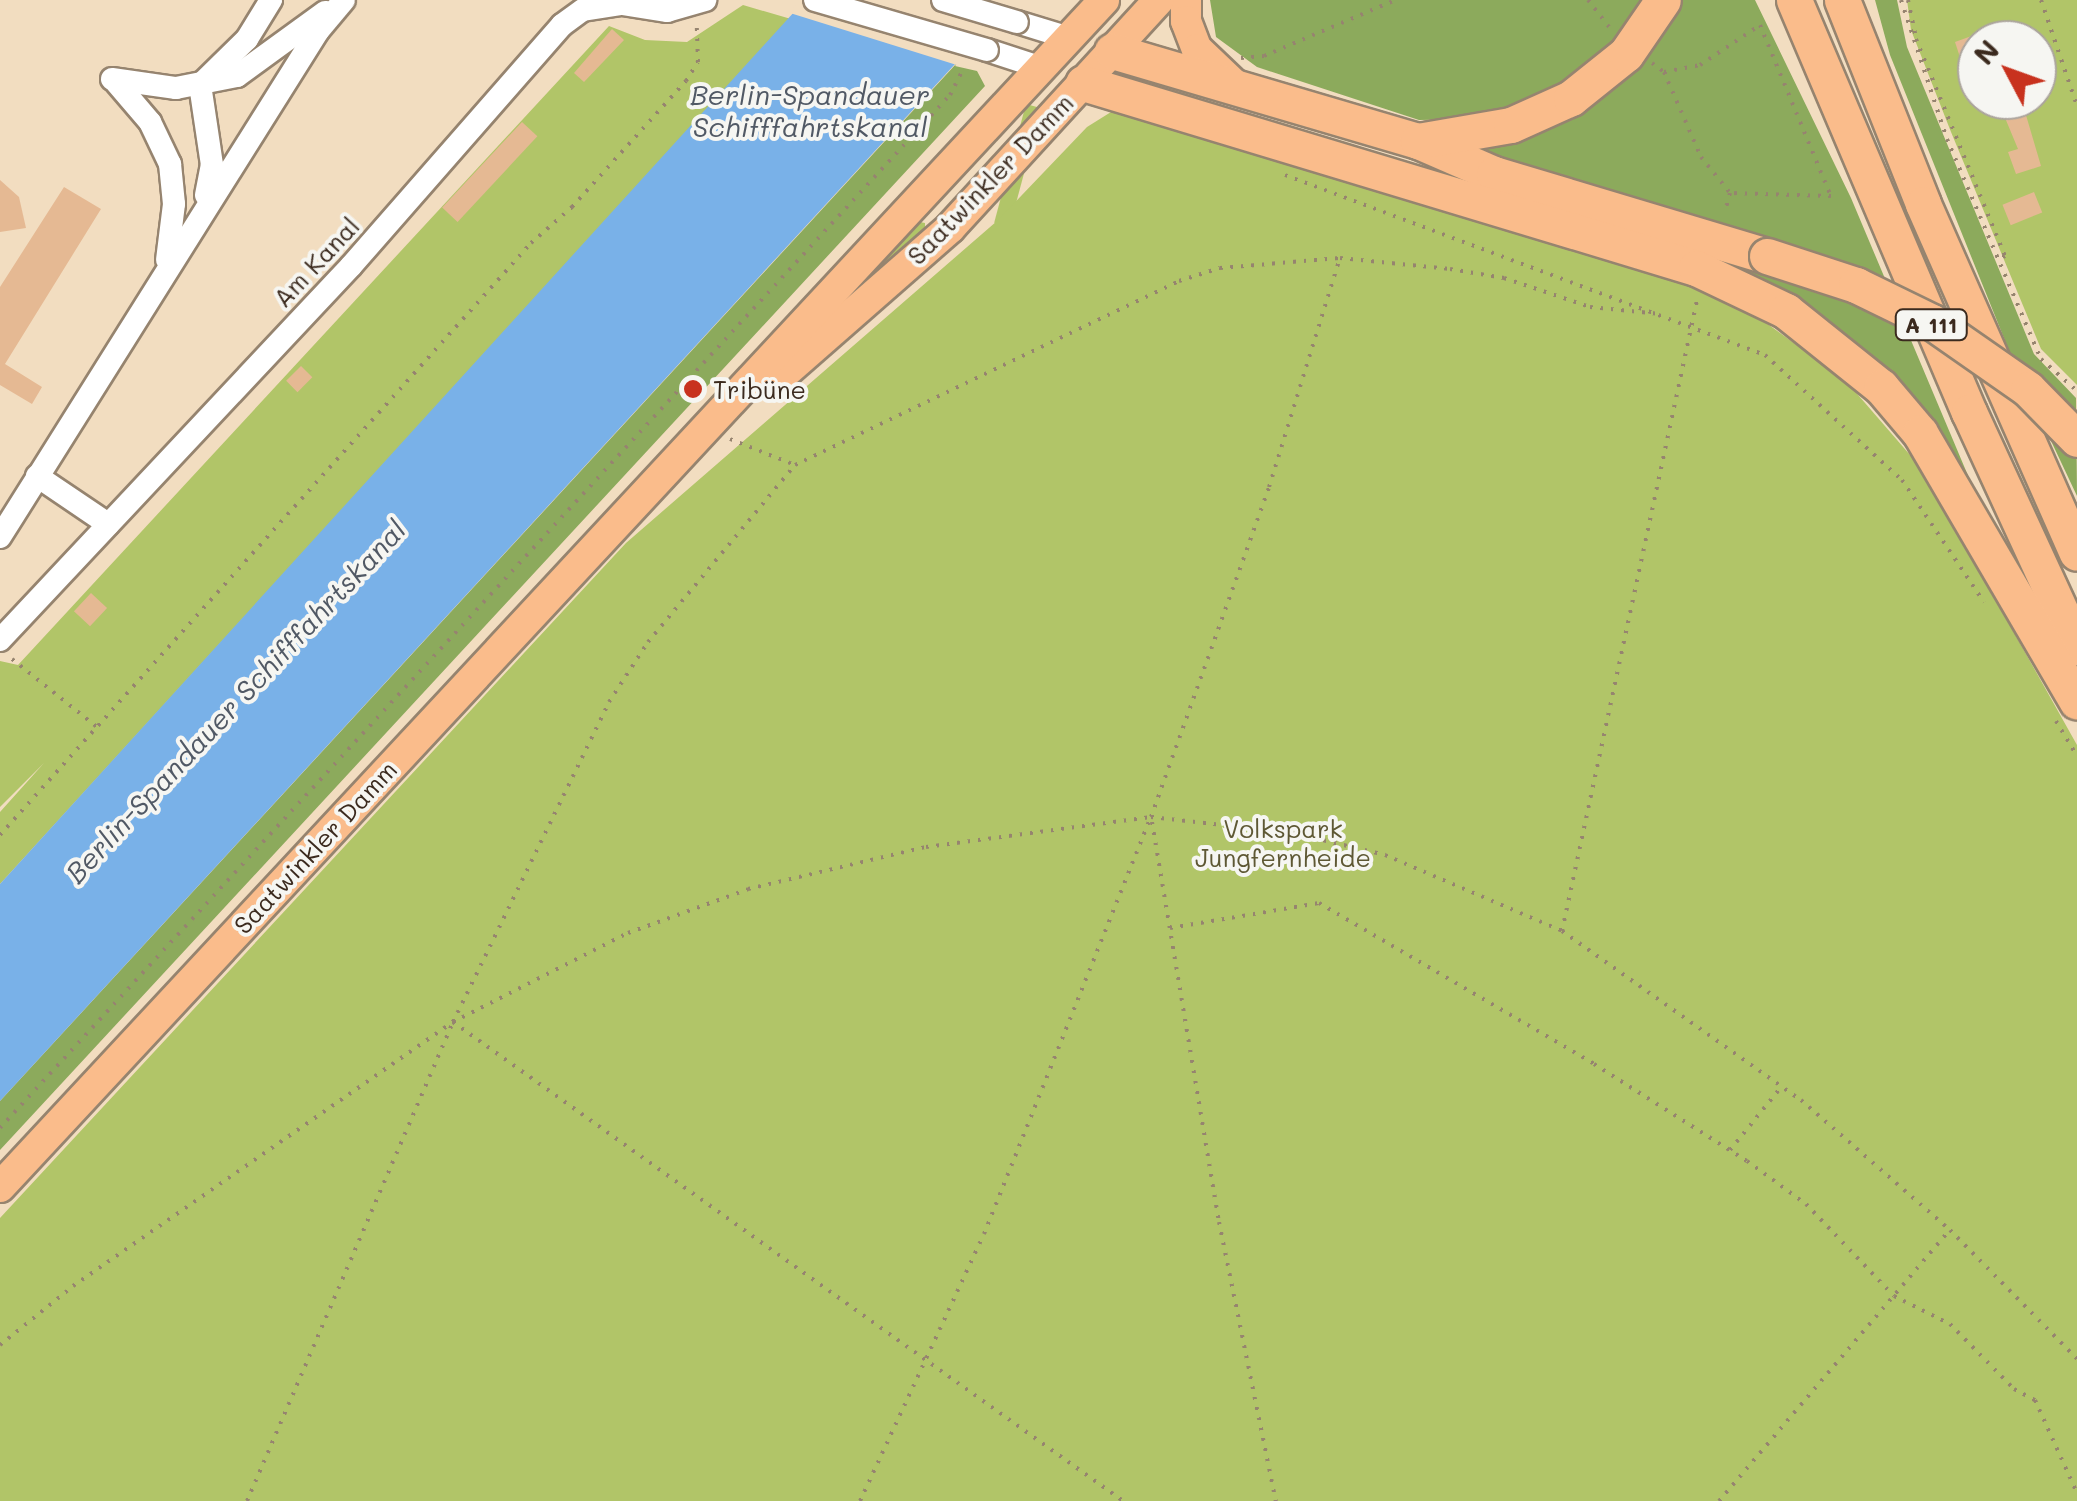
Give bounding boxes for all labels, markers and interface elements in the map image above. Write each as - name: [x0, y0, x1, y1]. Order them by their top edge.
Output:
- north arrow: [1957, 20, 2057, 120]
- text: N: [1965, 32, 2006, 71]
- water label: Berlin-Spandauer Schifffahrtskanal: [690, 77, 930, 143]
- street label: Saatwinkler Damm: [901, 88, 1079, 270]
- street label: Am Kanal: [267, 211, 365, 313]
- road number: A 111: [1894, 308, 1968, 342]
- place label: Tribüne: [713, 374, 806, 404]
- marker: Tribüne: [682, 378, 704, 400]
- water label: Berlin-Spandauer Schifffahrtskanal: [58, 513, 412, 889]
- street label: Saatwinkler Damm: [227, 754, 403, 940]
- park label: Volkspark Jungfernheide: [1195, 814, 1371, 873]

